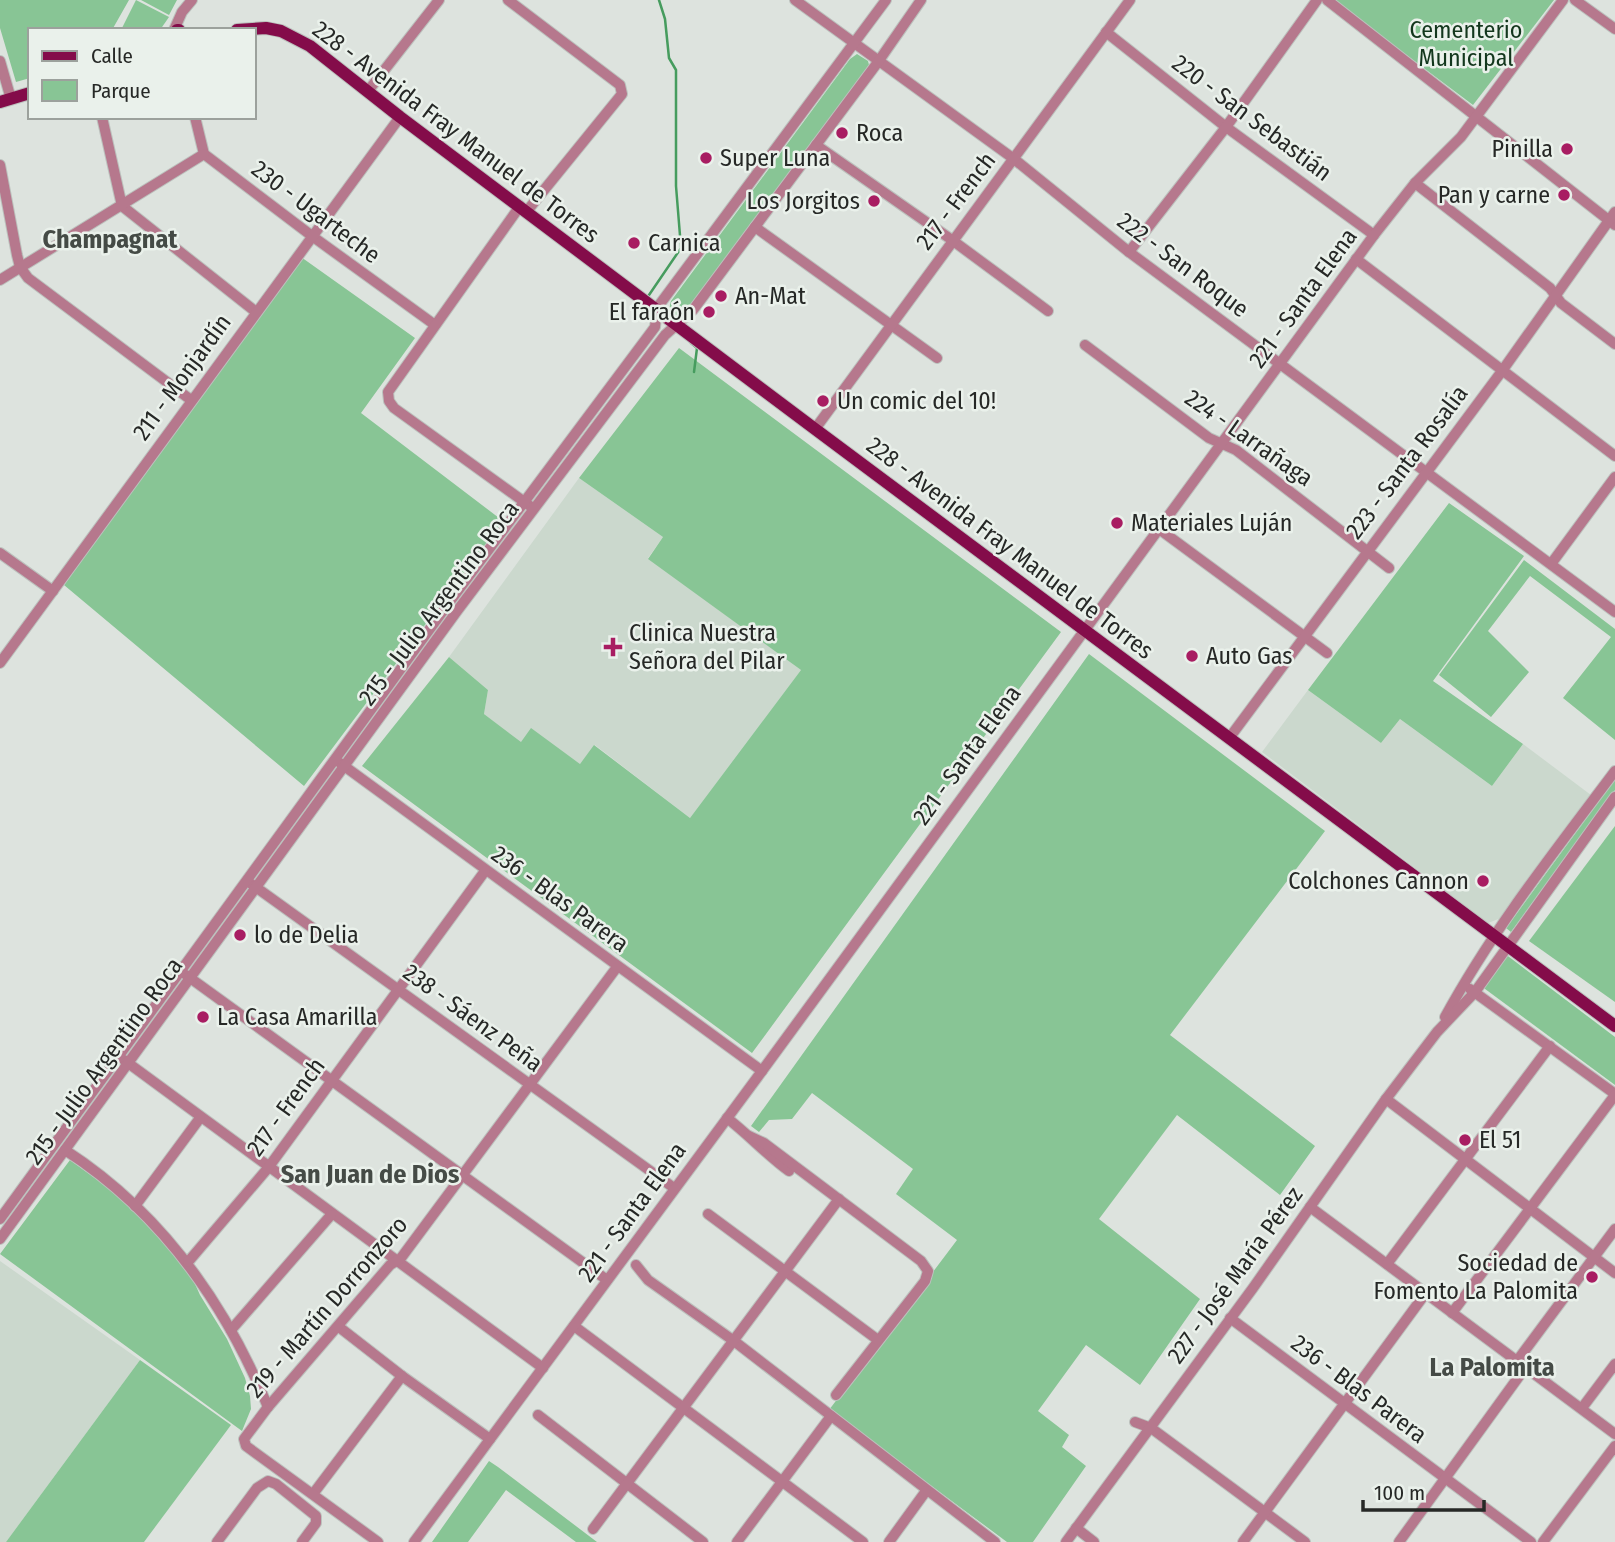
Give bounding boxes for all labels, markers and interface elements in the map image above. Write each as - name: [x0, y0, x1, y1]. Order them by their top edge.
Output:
- street label: 228 - Avenida Fray Manuel de Torres: [307, 15, 605, 249]
- park label: Cementerio Municipal: [1410, 16, 1522, 72]
- legend: [28, 28, 256, 119]
- text: Calle: [91, 43, 133, 69]
- street label: 220 - San Sebastián: [1167, 49, 1337, 187]
- text: Parque: [91, 78, 151, 104]
- place label: Roca: [856, 119, 903, 147]
- marker: Roca: [834, 125, 850, 141]
- place label: Pinilla: [1491, 135, 1553, 163]
- marker: Pinilla: [1559, 141, 1575, 157]
- place label: Super Luna: [720, 144, 830, 172]
- street label: 217 - French: [910, 147, 1002, 255]
- marker: Super Luna: [698, 150, 714, 166]
- street label: 230 - Ugarteche: [246, 155, 386, 269]
- place label: Pan y carne: [1438, 181, 1550, 209]
- place label: Los Jorgitos: [746, 187, 860, 215]
- marker: Pan y carne: [1556, 187, 1572, 203]
- marker: Los Jorgitos: [866, 193, 882, 209]
- street label: 222 - San Roque: [1112, 207, 1254, 323]
- street label: 221 - Santa Elena: [1243, 223, 1363, 373]
- district label: Champagnat: [43, 224, 178, 255]
- place label: Carnica: [648, 229, 721, 257]
- marker: Carnica: [626, 235, 642, 251]
- place label: An-Mat: [735, 282, 806, 310]
- marker: An-Mat: [713, 288, 729, 304]
- place label: El faraón: [609, 298, 695, 326]
- marker: El faraón: [701, 304, 717, 320]
- street label: 211 - Monjardín: [127, 309, 237, 445]
- street label: 223 - Santa Rosalía: [1340, 380, 1474, 544]
- street label: 224 - Larrañaga: [1180, 384, 1318, 492]
- place label: Un comic del 10!: [837, 387, 996, 415]
- marker: Un comic del 10!: [815, 393, 831, 409]
- street label: 228 - Avenida Fray Manuel de Torres: [861, 431, 1159, 665]
- street label: 215 - Julio Argentino Roca: [353, 495, 525, 711]
- place label: Materiales Luján: [1131, 509, 1292, 537]
- marker: Materiales Luján: [1109, 515, 1125, 531]
- place label: Clinica Nuestra Señora del Pilar: [629, 619, 785, 675]
- marker: Clinica Nuestra Señora del Pilar: [603, 637, 623, 657]
- place label: Auto Gas: [1206, 642, 1293, 670]
- marker: Auto Gas: [1184, 648, 1200, 664]
- street label: 221 - Santa Elena: [907, 680, 1027, 830]
- street label: 236 - Blas Parera: [486, 840, 634, 958]
- place label: Colchones Cannon: [1288, 867, 1469, 895]
- marker: Colchones Cannon: [1475, 873, 1491, 889]
- place label: lo de Delia: [254, 921, 359, 949]
- marker: lo de Delia: [232, 927, 248, 943]
- street label: 215 - Julio Argentino Roca: [20, 952, 188, 1170]
- street label: 238 - Sáenz Peña: [398, 958, 548, 1078]
- place label: La Casa Amarilla: [217, 1003, 377, 1031]
- marker: La Casa Amarilla: [195, 1009, 211, 1025]
- street label: 217 - French: [241, 1053, 331, 1161]
- place label: El 51: [1479, 1126, 1521, 1154]
- marker: El 51: [1457, 1132, 1473, 1148]
- street label: 221 - Santa Elena: [572, 1137, 692, 1287]
- district label: San Juan de Dios: [281, 1159, 459, 1190]
- street label: 227 - José María Pérez: [1162, 1181, 1308, 1369]
- street label: 219 - Martín Dorronzoro: [241, 1211, 413, 1403]
- place label: Sociedad de Fomento La Palomita: [1374, 1249, 1578, 1305]
- marker: Sociedad de Fomento La Palomita: [1584, 1269, 1600, 1285]
- street label: 236 - Blas Parera: [1286, 1329, 1432, 1449]
- district label: La Palomita: [1429, 1352, 1555, 1383]
- scale bar: [1363, 1468, 1484, 1512]
- text: 100 m: [1374, 1480, 1425, 1506]

